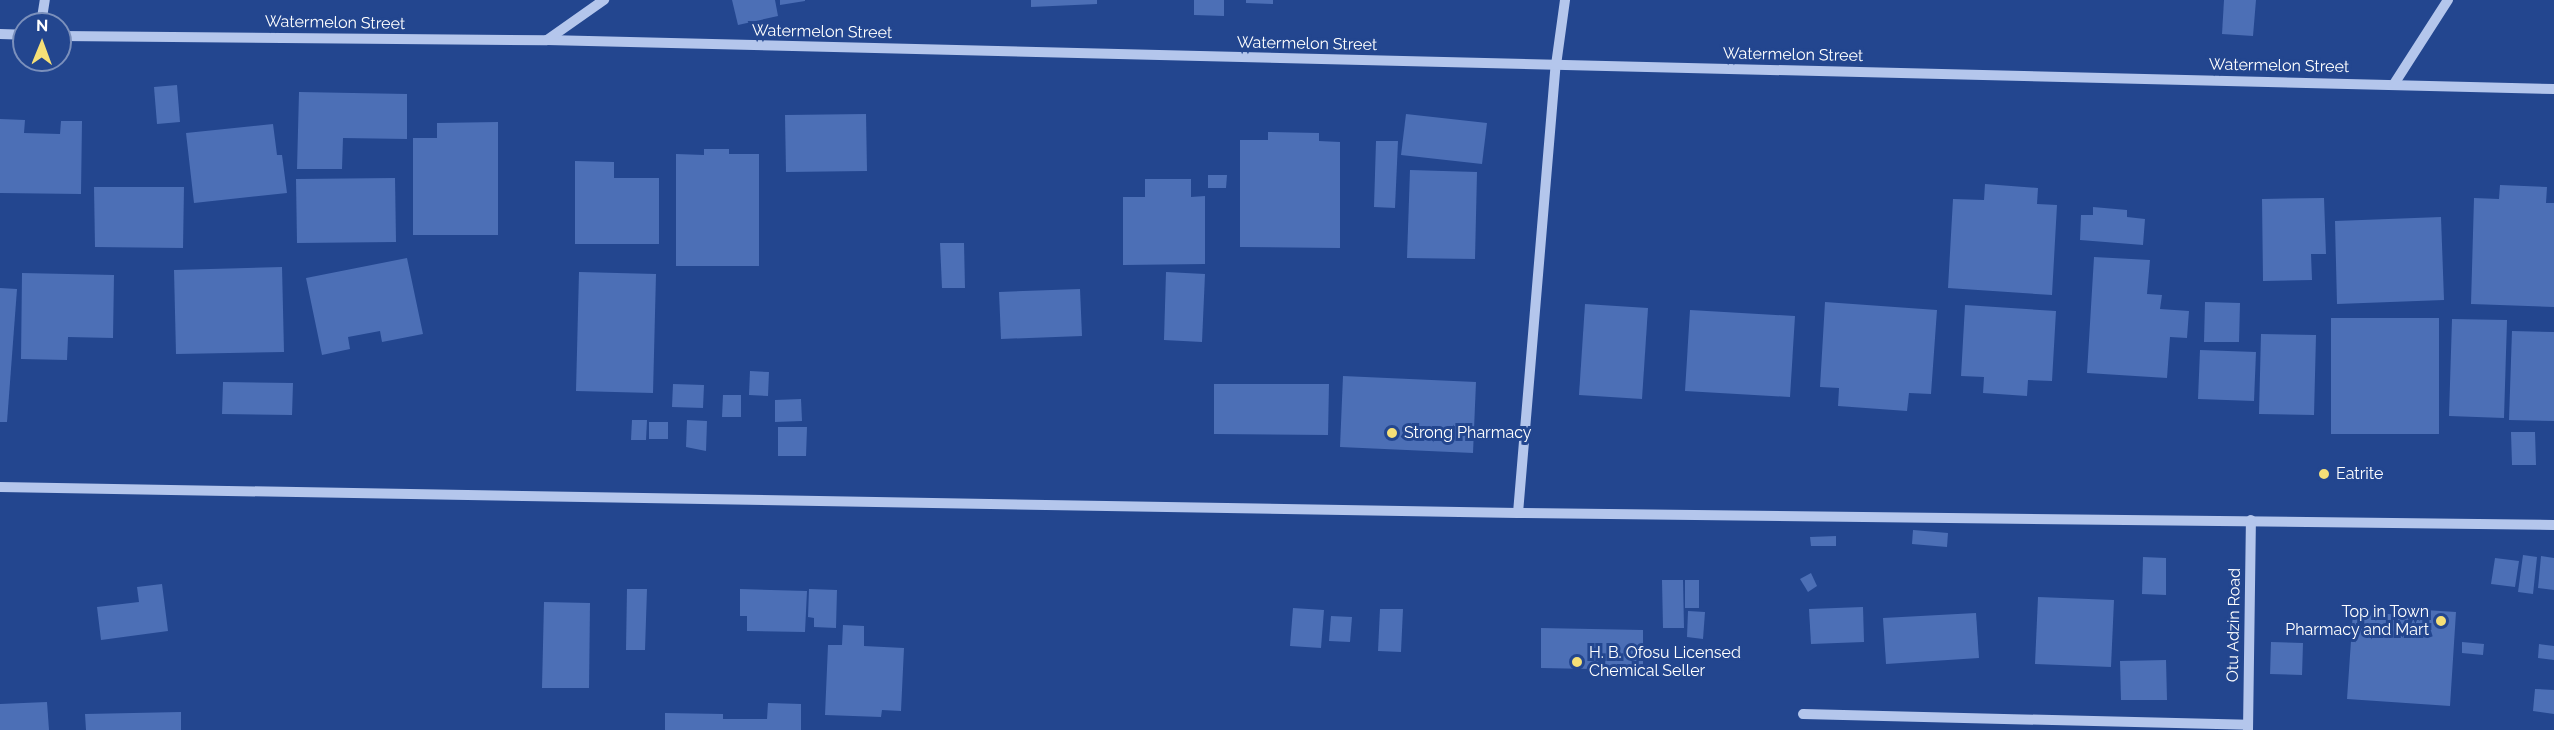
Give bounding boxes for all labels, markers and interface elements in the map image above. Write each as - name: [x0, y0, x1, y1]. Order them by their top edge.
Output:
- north arrow: [12, 12, 72, 72]
- street label: Watermelon Street: [265, 12, 405, 34]
- text: N: [36, 16, 49, 35]
- street label: Watermelon Street: [752, 21, 892, 43]
- street label: Watermelon Street: [1237, 33, 1377, 55]
- street label: Watermelon Street: [1723, 44, 1863, 66]
- street label: Watermelon Street: [2209, 55, 2349, 77]
- place label: Strong Pharmacy: [1404, 423, 1531, 443]
- marker: Strong Pharmacy: [1385, 426, 1399, 440]
- place label: Eatrite: [2336, 464, 2383, 484]
- marker: Eatrite: [2317, 467, 2331, 481]
- street label: Otu Adzin Road: [2223, 568, 2245, 682]
- place label: Top in Town Pharmacy and Mart: [2285, 602, 2429, 640]
- marker: Top in Town Pharmacy and Mart: [2434, 614, 2448, 628]
- place label: H. B. Ofosu Licensed Chemical Seller: [1589, 643, 1741, 681]
- marker: H. B. Ofosu Licensed Chemical Seller: [1570, 655, 1584, 669]

